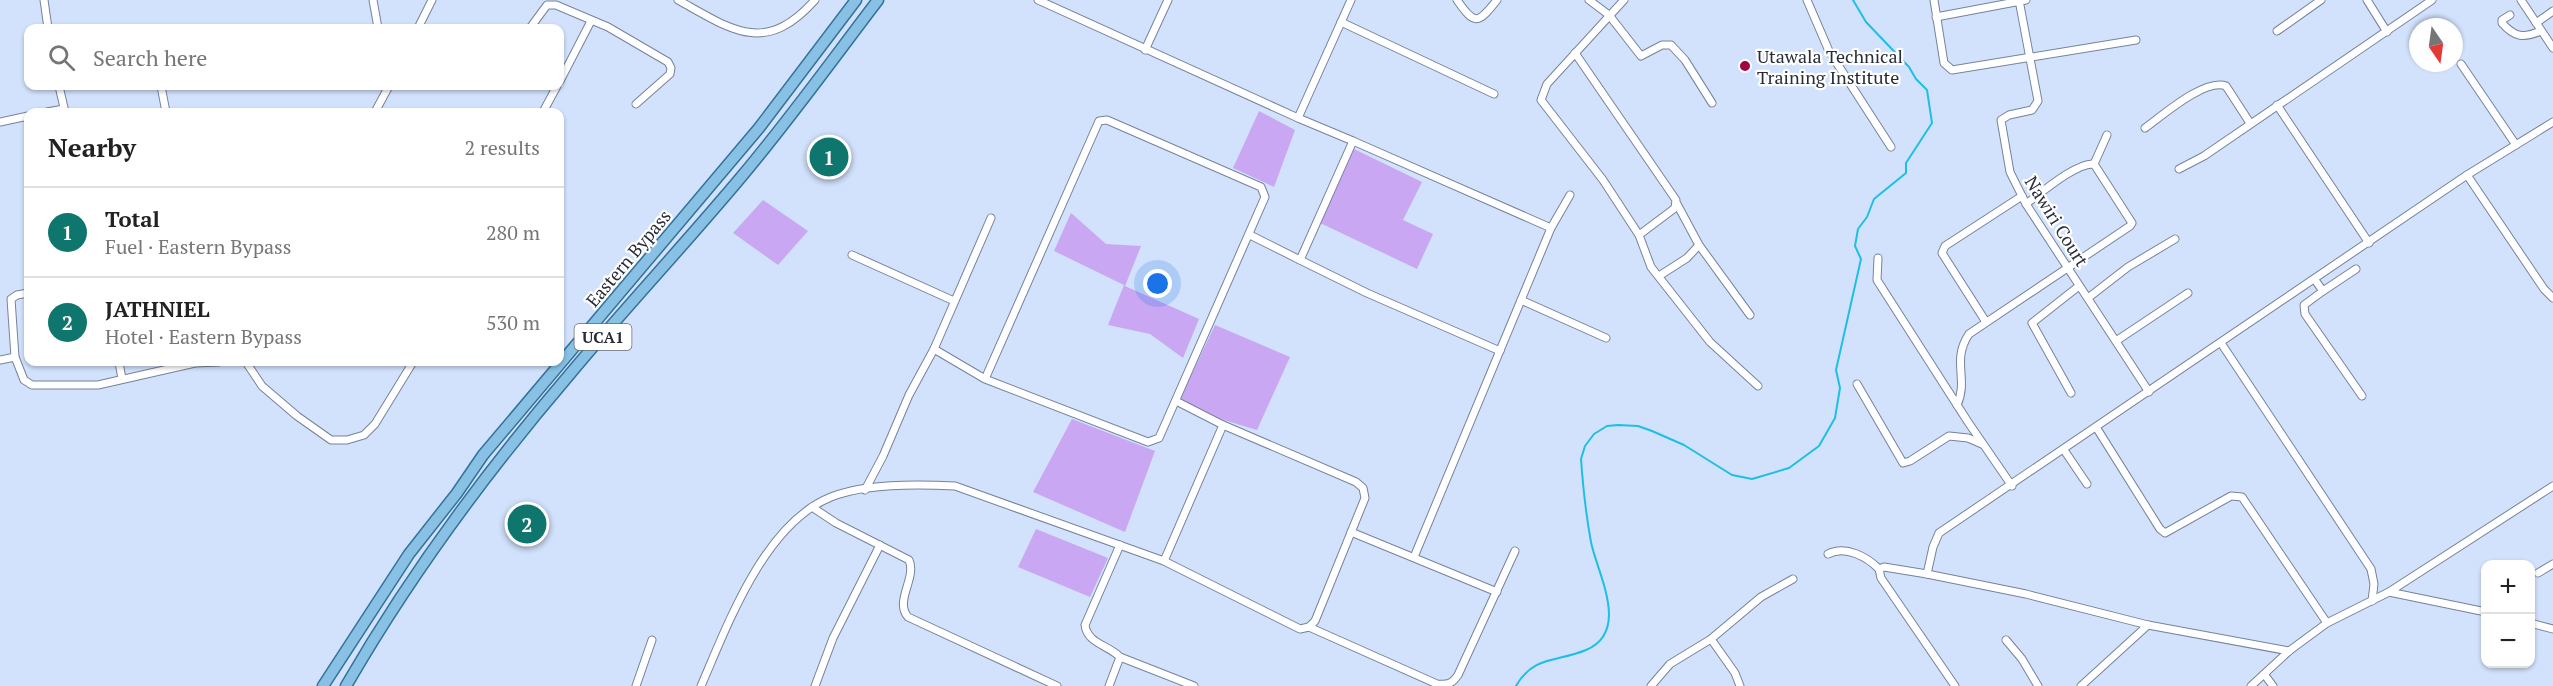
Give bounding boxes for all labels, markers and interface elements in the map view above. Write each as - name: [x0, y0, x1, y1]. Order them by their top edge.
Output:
- north arrow: [2409, 18, 2463, 72]
- search box: [24, 24, 564, 90]
- icon: search: [45, 41, 78, 74]
- text: Search here: [93, 43, 207, 72]
- place label: Utawala Technical Training Institute: [1757, 44, 1903, 89]
- marker: Utawala Technical Training Institute: [1738, 59, 1752, 73]
- text: Nearby: [48, 130, 136, 164]
- text: 2 results: [465, 134, 540, 161]
- pin: 1: [810, 134, 848, 180]
- street label: Nawiri Court: [2020, 171, 2095, 271]
- text: Total: [105, 204, 160, 233]
- street label: Eastern Bypass: [580, 204, 676, 312]
- text: 1: [62, 219, 73, 246]
- text: 280 m: [486, 219, 540, 246]
- text: Fuel · Eastern Bypass: [105, 233, 291, 260]
- your location: [1143, 269, 1172, 298]
- text: JATHNIEL: [105, 294, 210, 323]
- text: 2: [62, 309, 73, 336]
- text: 530 m: [486, 309, 540, 336]
- text: Hotel · Eastern Bypass: [105, 323, 302, 350]
- road number: UCA1: [574, 324, 632, 350]
- pin: 2: [508, 502, 546, 546]
- map controls: [2481, 560, 2535, 668]
- button: +: [2481, 560, 2535, 614]
- button: −: [2481, 614, 2535, 668]

